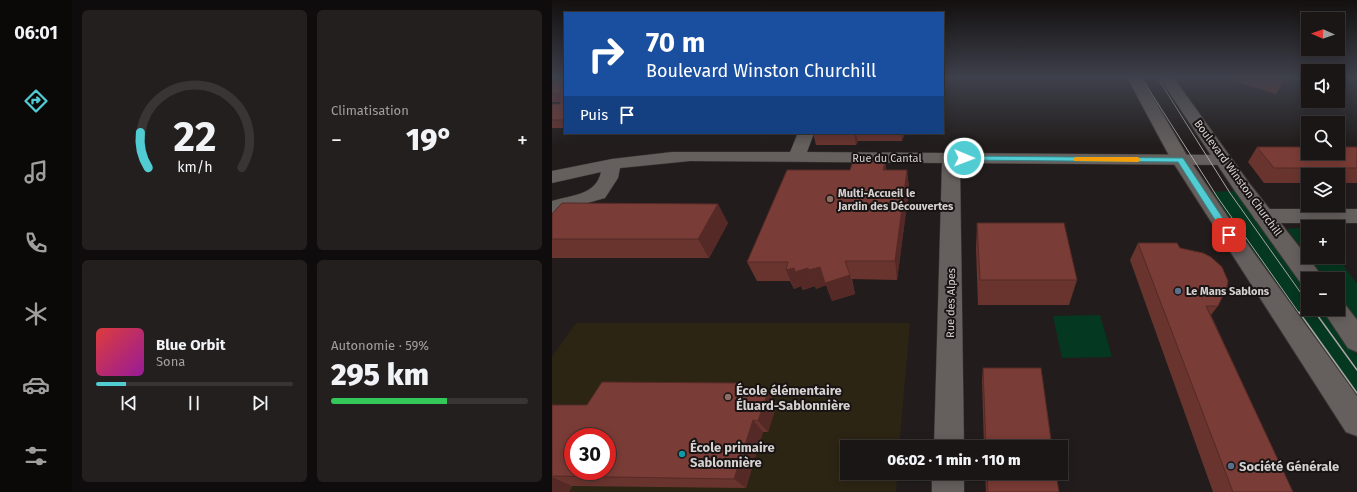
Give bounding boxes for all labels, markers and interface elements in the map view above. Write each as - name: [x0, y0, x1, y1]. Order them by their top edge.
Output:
- north arrow: [1301, 12, 1345, 56]
- map controls: [1301, 12, 1345, 316]
- text: 06:01: [14, 22, 58, 44]
- text: 70 m: [646, 26, 705, 59]
- icon: right: [580, 28, 632, 80]
- text: Boulevard Winston Churchill: [646, 60, 876, 82]
- button: sound: [1301, 64, 1345, 108]
- icon: directions: [22, 87, 50, 115]
- text: Climatisation: [331, 103, 409, 118]
- icon: arrive: [616, 104, 638, 126]
- text: Puis: [580, 106, 608, 124]
- text: 22: [173, 112, 216, 162]
- button: search: [1301, 116, 1345, 160]
- street label: Boulevard Winston Churchill: [1191, 117, 1285, 239]
- text: 19°: [406, 122, 453, 158]
- text: −: [331, 127, 342, 154]
- text: +: [517, 127, 528, 154]
- position arrow: [943, 137, 985, 179]
- street label: Rue du Cantal: [852, 152, 922, 165]
- icon: music: [22, 158, 50, 186]
- text: km/h: [177, 159, 212, 176]
- button: layers: [1301, 168, 1345, 212]
- place label: Multi-Accueil le Jardin des Découvertes: [837, 187, 954, 213]
- marker: Multi-Accueil le Jardin des Découvertes: [825, 194, 835, 204]
- pin: [1212, 218, 1246, 252]
- button: +: [1301, 220, 1345, 264]
- icon: arrive: [1218, 224, 1240, 246]
- icon: phone: [22, 229, 50, 257]
- street label: Rue des Alpes: [944, 268, 958, 338]
- button: −: [1301, 272, 1345, 316]
- place label: Le Mans Sablons: [1186, 285, 1270, 298]
- marker: Le Mans Sablons: [1173, 286, 1183, 296]
- icon: climate: [22, 300, 50, 328]
- text: Blue Orbit: [156, 336, 225, 354]
- text: Autonomie · 59%: [331, 338, 429, 353]
- text: Sona: [156, 354, 185, 369]
- text: 295 km: [331, 357, 429, 393]
- icon: car: [22, 371, 50, 399]
- place label: École élémentaire Éluard-Sablonnière: [736, 382, 850, 413]
- icon: previous: [118, 392, 140, 414]
- icon: pause: [183, 392, 205, 414]
- icon: next: [249, 392, 271, 414]
- marker: École élémentaire Éluard-Sablonnière: [723, 392, 733, 402]
- speed limit sign: 30: [564, 428, 616, 480]
- place label: École primaire Sablonnière: [690, 439, 775, 470]
- icon: filters: [22, 442, 50, 470]
- marker: École primaire Sablonnière: [677, 449, 687, 459]
- text: 06:02 · 1 min · 110 m: [887, 451, 1021, 469]
- place label: Société Générale: [1239, 459, 1339, 474]
- marker: Société Générale: [1226, 461, 1236, 471]

